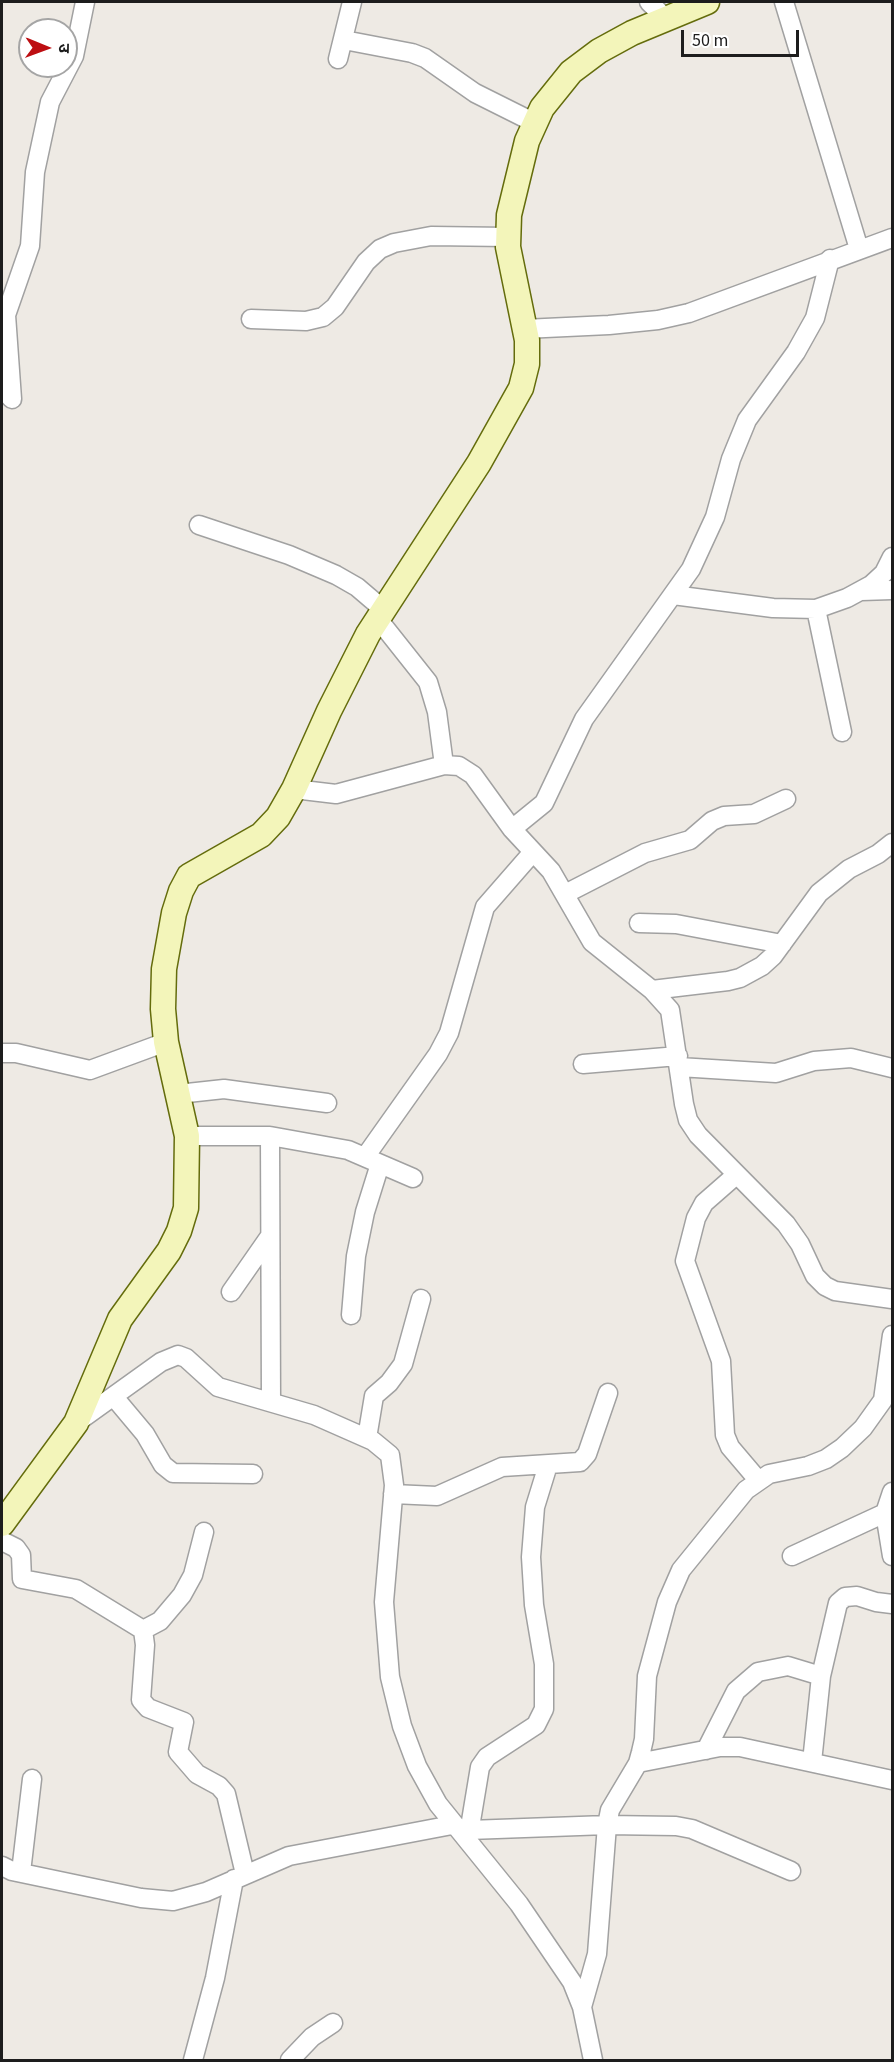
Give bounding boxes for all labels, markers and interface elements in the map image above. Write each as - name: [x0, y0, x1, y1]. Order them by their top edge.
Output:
- north arrow: [18, 18, 78, 78]
- scale bar: [684, 18, 802, 56]
- text: 50 m: [692, 28, 728, 53]
- text: उ: [53, 43, 75, 53]

